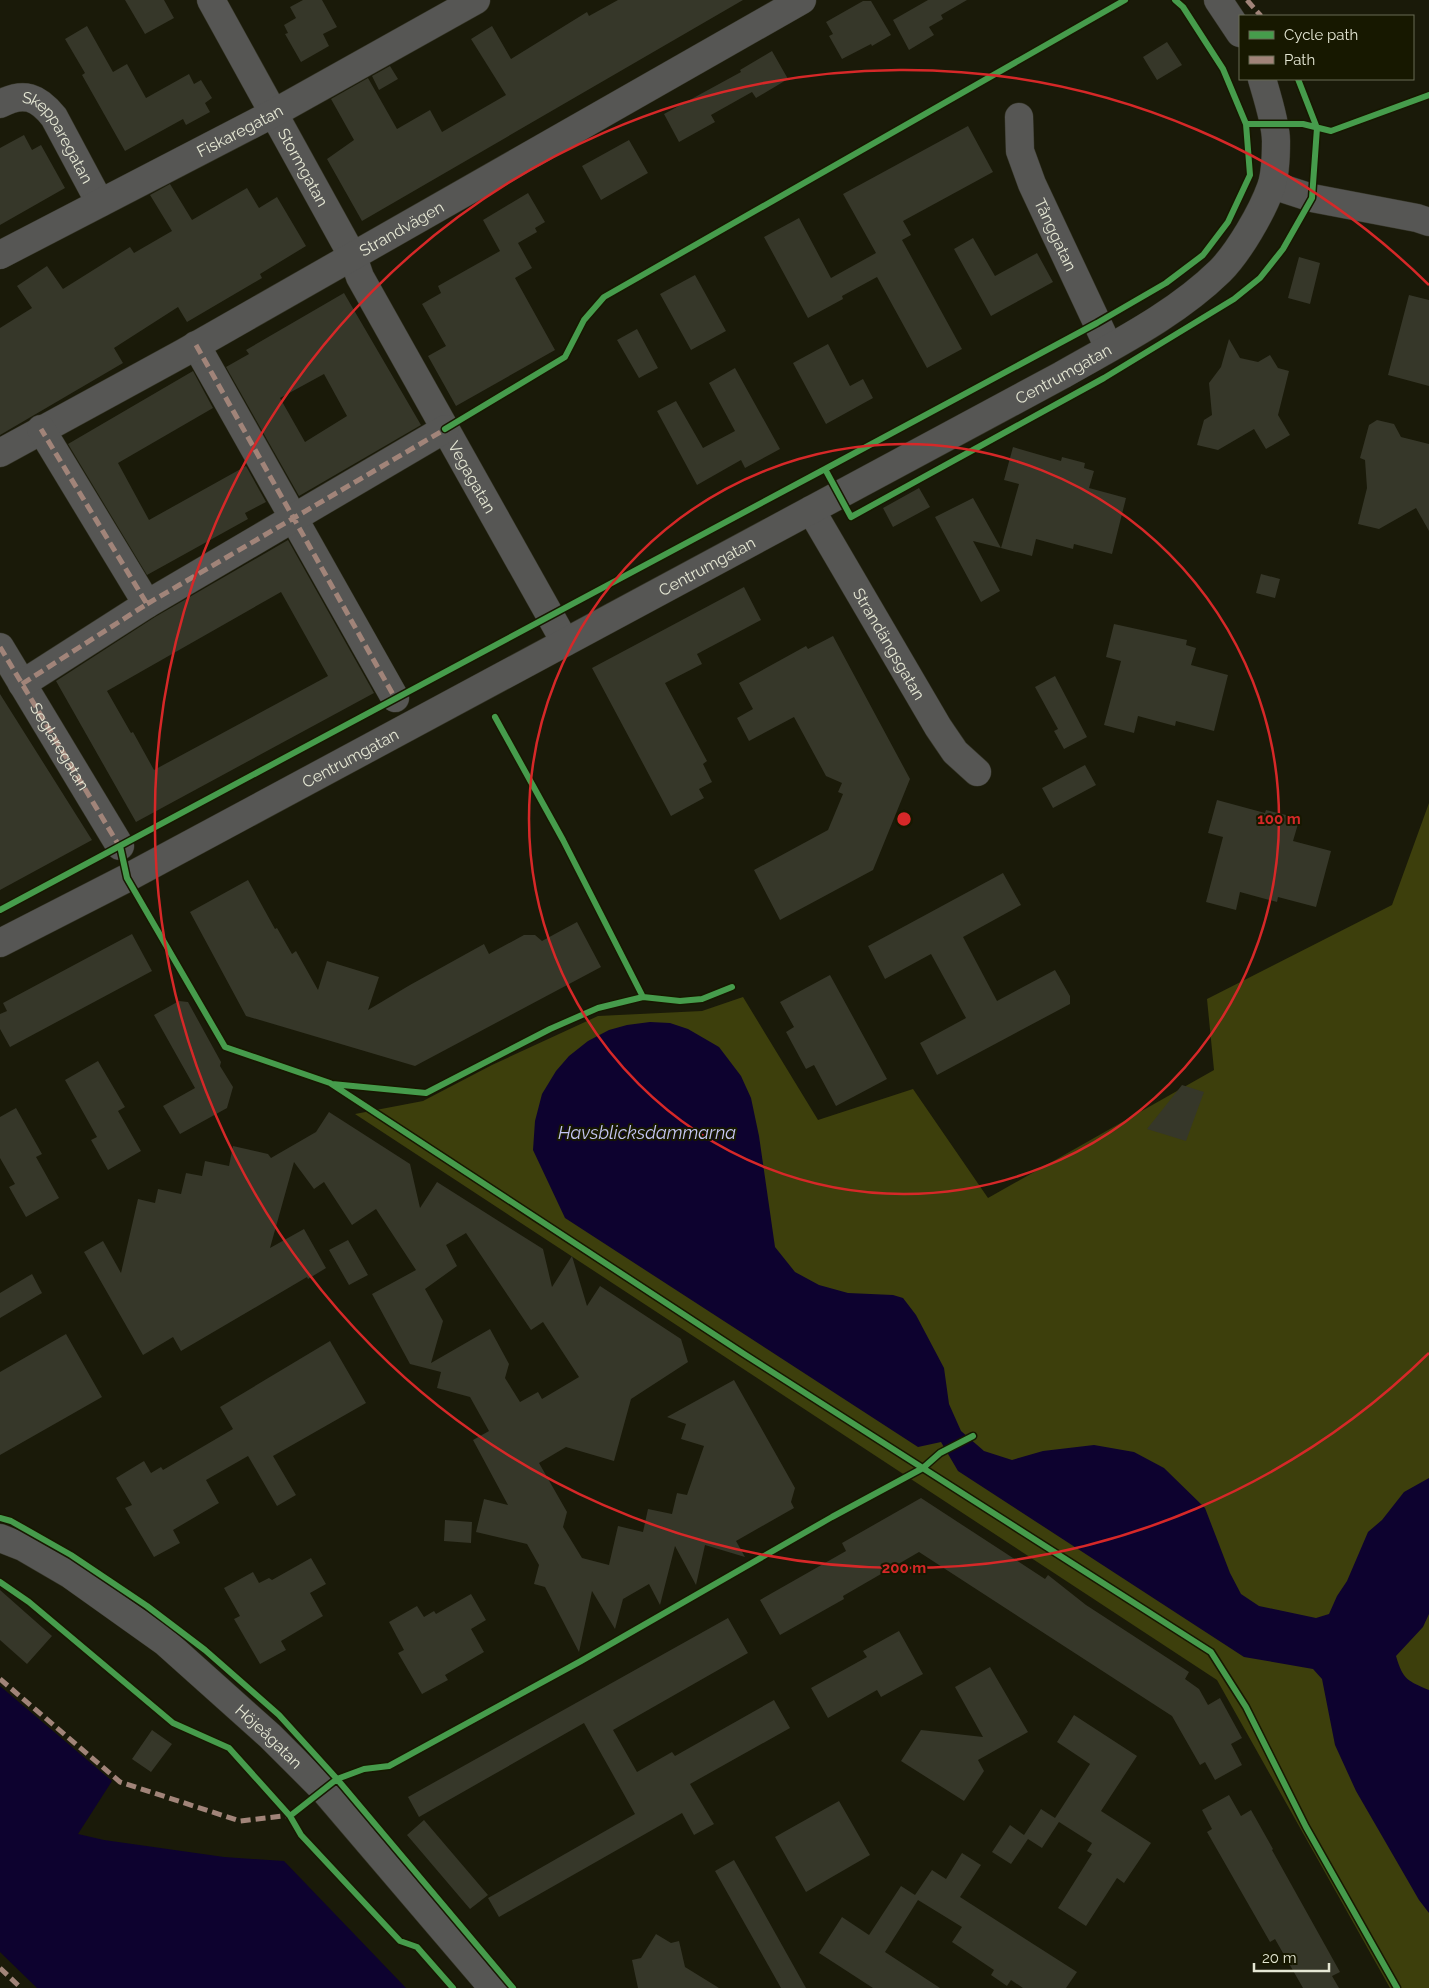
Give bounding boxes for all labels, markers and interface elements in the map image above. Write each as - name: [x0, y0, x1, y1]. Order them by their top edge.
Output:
- legend: [1239, 15, 1414, 80]
- text: Cycle path: [1284, 26, 1358, 44]
- text: Path: [1284, 51, 1315, 69]
- street label: Skepparegatan: [21, 88, 97, 187]
- street label: Fiskaregatan: [194, 101, 286, 161]
- street label: Stormgatan: [274, 125, 332, 210]
- street label: Tånggatan: [1030, 195, 1080, 274]
- street label: Strandvägen: [356, 197, 447, 260]
- street label: Centrumgatan: [1012, 340, 1115, 408]
- street label: Vegagatan: [444, 438, 500, 517]
- street label: Centrumgatan: [655, 533, 759, 600]
- street label: Strandängsgatan: [849, 585, 929, 703]
- street label: Seglaregatan: [26, 699, 93, 794]
- street label: Centrumgatan: [299, 725, 402, 792]
- centre of rings: [895, 810, 913, 828]
- text: 100 m: [1257, 810, 1301, 828]
- water label: Havsblicksdammarna: [558, 1122, 736, 1143]
- text: 200 m: [882, 1559, 926, 1577]
- street label: Höjeågatan: [231, 1701, 306, 1773]
- scale bar: [1254, 1940, 1329, 1972]
- text: 20 m: [1262, 1949, 1297, 1967]

